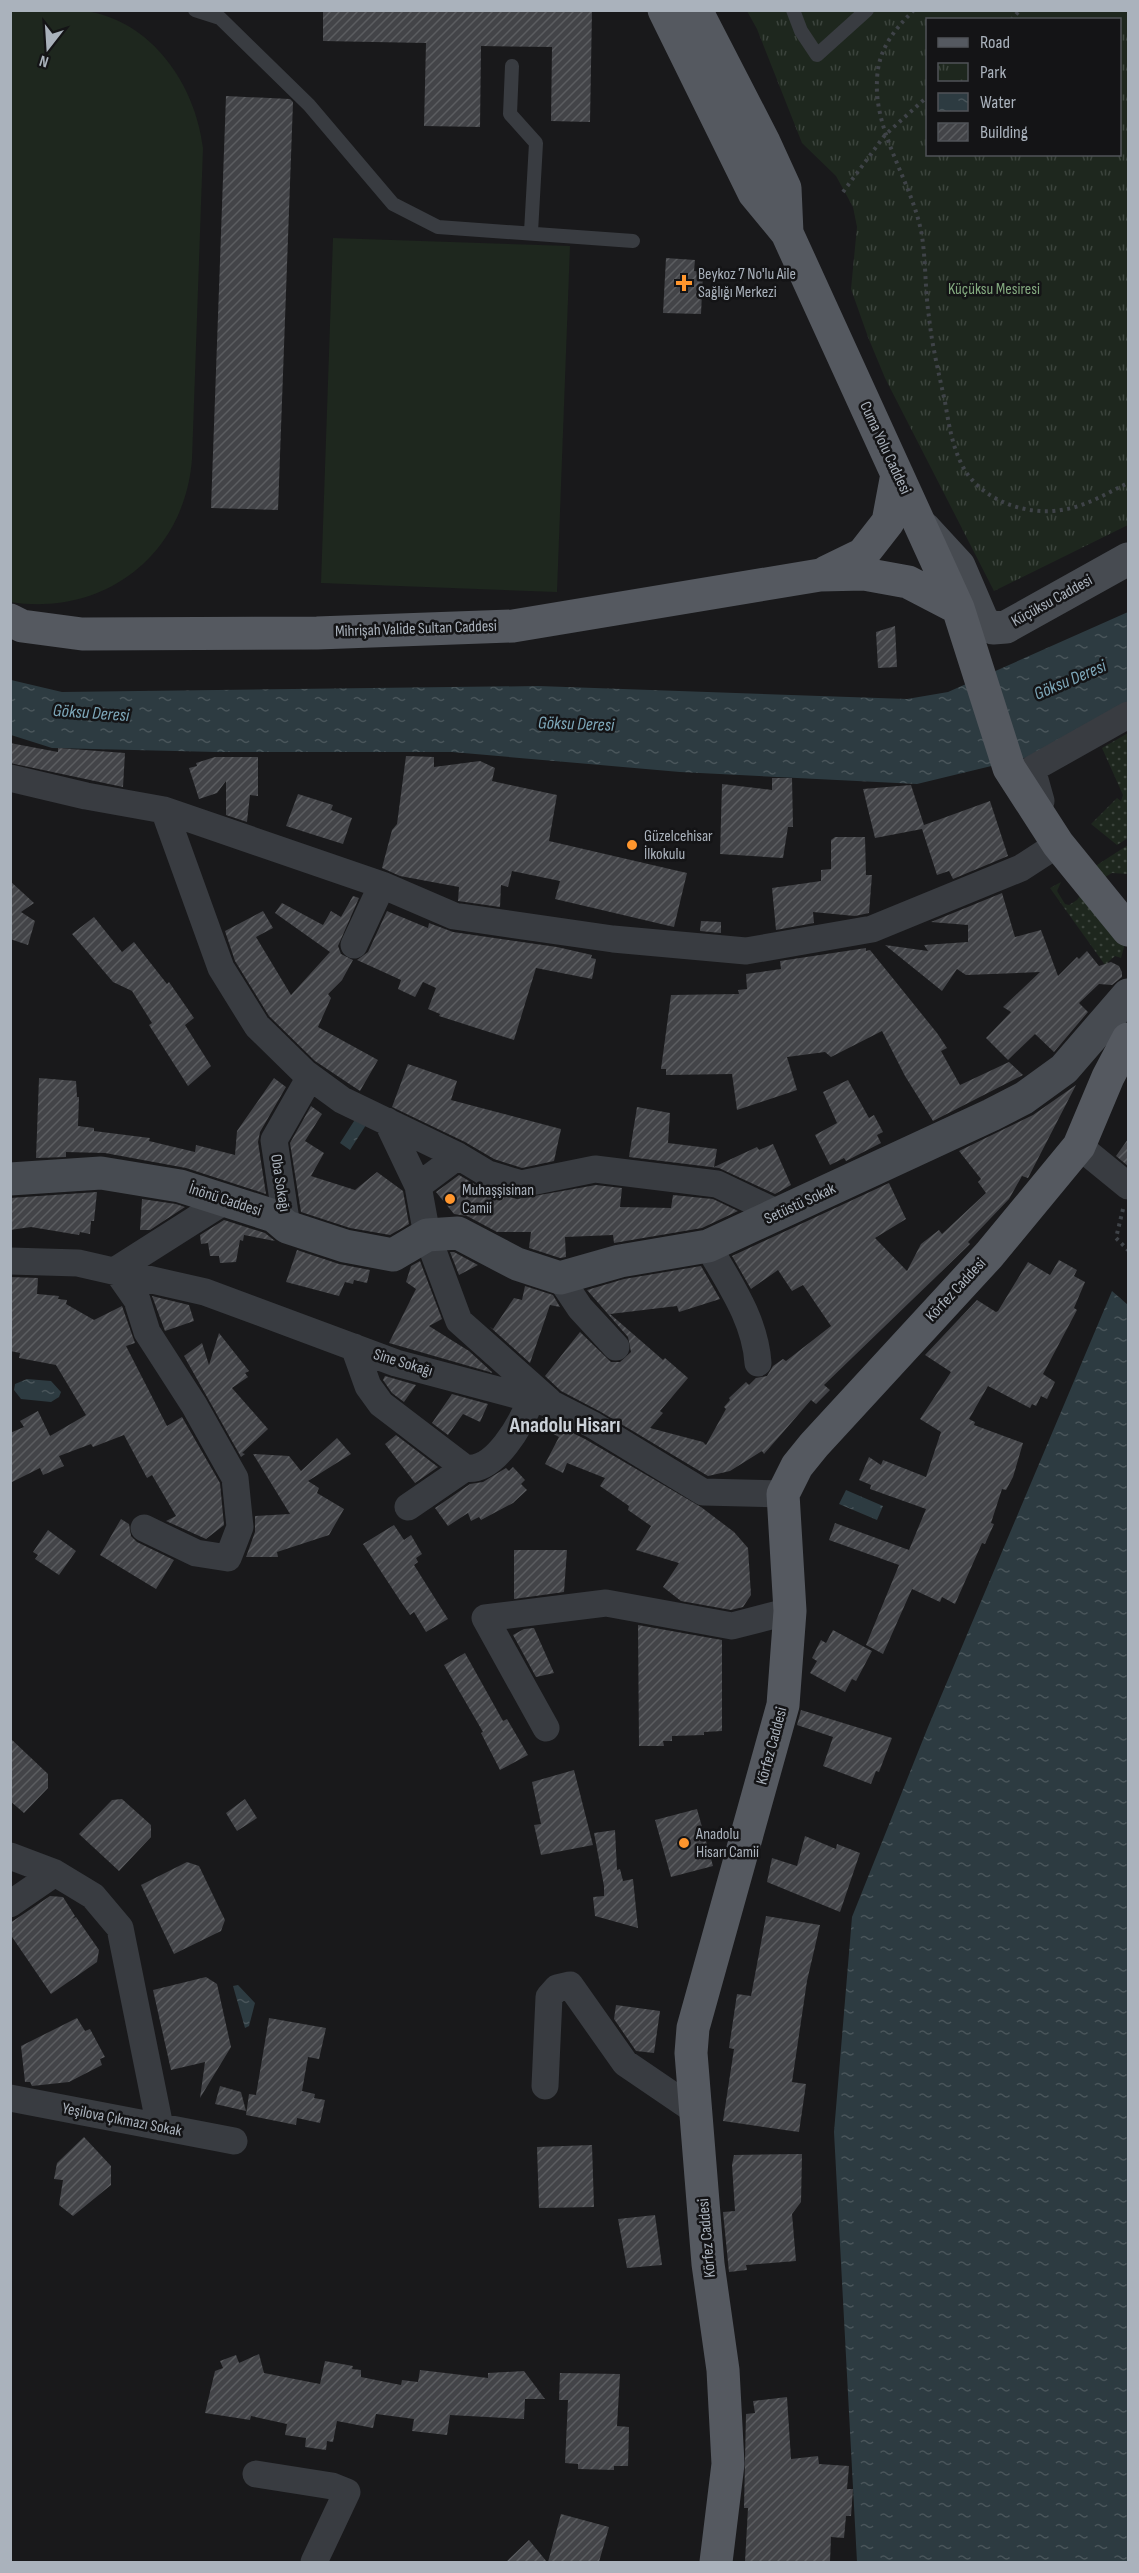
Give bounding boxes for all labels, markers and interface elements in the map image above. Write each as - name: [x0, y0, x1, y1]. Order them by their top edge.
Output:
- north arrow: [18, 18, 78, 78]
- legend: [926, 18, 1121, 156]
- text: Road: [980, 32, 1010, 53]
- text: N: [37, 51, 51, 71]
- text: Park: [980, 62, 1006, 83]
- text: Water: [980, 92, 1016, 113]
- text: Building: [980, 122, 1028, 143]
- place label: Beykoz 7 No'lu Aile Sağlığı Merkezi: [698, 265, 796, 302]
- marker: Beykoz 7 No'lu Aile Sağlığı Merkezi: [675, 274, 693, 292]
- park label: Küçüksu Mesiresi: [948, 280, 1040, 299]
- street label: Cuma Yolu Caddesi: [855, 399, 915, 497]
- street label: Küçüksu Caddesi: [1008, 571, 1096, 631]
- street label: Mihrişah Valide Sultan Caddesi: [335, 617, 497, 641]
- water label: Göksu Deresi: [1031, 655, 1110, 705]
- water label: Göksu Deresi: [52, 700, 131, 726]
- water label: Göksu Deresi: [537, 712, 615, 736]
- place label: Güzelcehisar İlkokulu: [644, 827, 713, 864]
- marker: Güzelcehisar İlkokulu: [625, 838, 639, 852]
- street label: Oba Sokağı: [266, 1153, 294, 1213]
- street label: İnönü Caddesi: [186, 1179, 264, 1221]
- street label: Setüstü Sokak: [761, 1179, 839, 1229]
- place label: Muhaşşisinan Camii: [462, 1181, 534, 1218]
- marker: Muhaşşisinan Camii: [443, 1192, 457, 1206]
- street label: Körfez Caddesi: [922, 1254, 990, 1326]
- street label: Sine Sokağı: [371, 1345, 435, 1381]
- district label: Anadolu Hisarı: [508, 1412, 621, 1439]
- street label: Körfez Caddesi: [753, 1705, 791, 1787]
- place label: Anadolu Hisarı Camii: [695, 1825, 759, 1862]
- marker: Anadolu Hisarı Camii: [677, 1836, 691, 1850]
- street label: Yeşilova Çıkmazı Sokak: [61, 2099, 183, 2141]
- street label: Körfez Caddesi: [694, 2198, 720, 2278]

